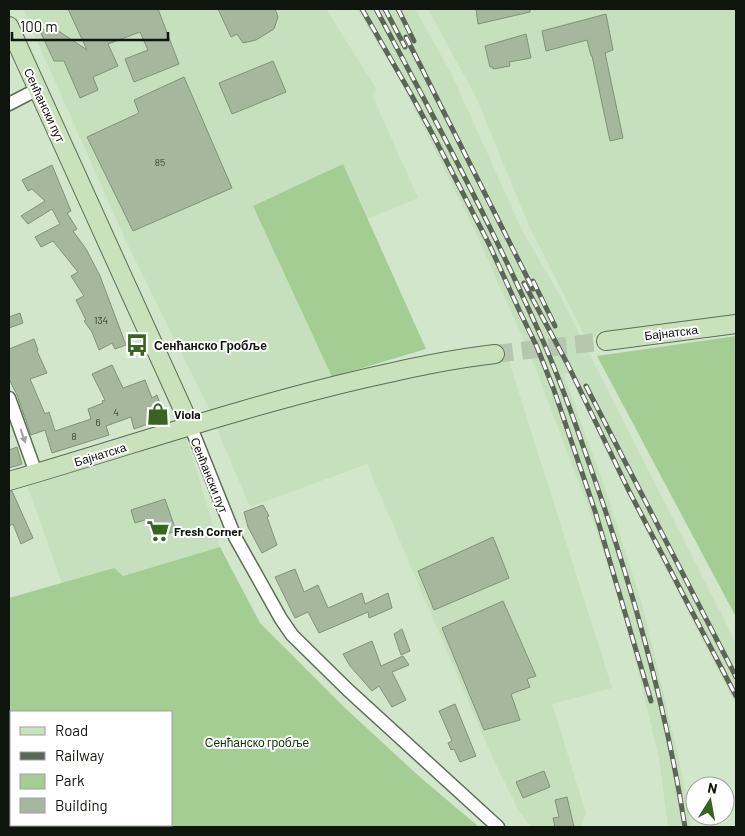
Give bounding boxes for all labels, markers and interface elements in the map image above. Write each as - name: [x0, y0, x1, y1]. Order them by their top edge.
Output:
- scale bar: [12, 10, 169, 42]
- text: 100 m: [20, 17, 58, 35]
- street label: Сенћански пут: [21, 66, 69, 145]
- house number: 85: [155, 156, 165, 168]
- house number: 134: [94, 314, 108, 326]
- street label: Бајнатска: [643, 322, 699, 343]
- bus stop icon: Сенћанско Гробље: [124, 332, 150, 358]
- place label: Сенћанско Гробље: [154, 338, 267, 353]
- shop icon: Viola: [145, 401, 171, 427]
- house number: 4: [113, 406, 119, 418]
- place label: Viola: [174, 407, 200, 421]
- house number: 6: [95, 416, 101, 428]
- one-way arrow: [20, 428, 27, 443]
- house number: 8: [71, 430, 77, 442]
- street label: Сенћански пут: [188, 435, 232, 516]
- street label: Бајнатска: [72, 439, 128, 470]
- supermarket icon: Fresh Corner: [145, 518, 171, 544]
- place label: Fresh Corner: [174, 524, 243, 538]
- legend: [10, 711, 172, 826]
- text: Road: [55, 721, 88, 739]
- park label: Сенћанско гробље: [205, 735, 310, 750]
- text: Railway: [55, 746, 104, 764]
- text: Park: [55, 771, 85, 789]
- north arrow: [685, 776, 735, 826]
- text: N: [706, 779, 719, 797]
- text: Building: [55, 796, 108, 814]

